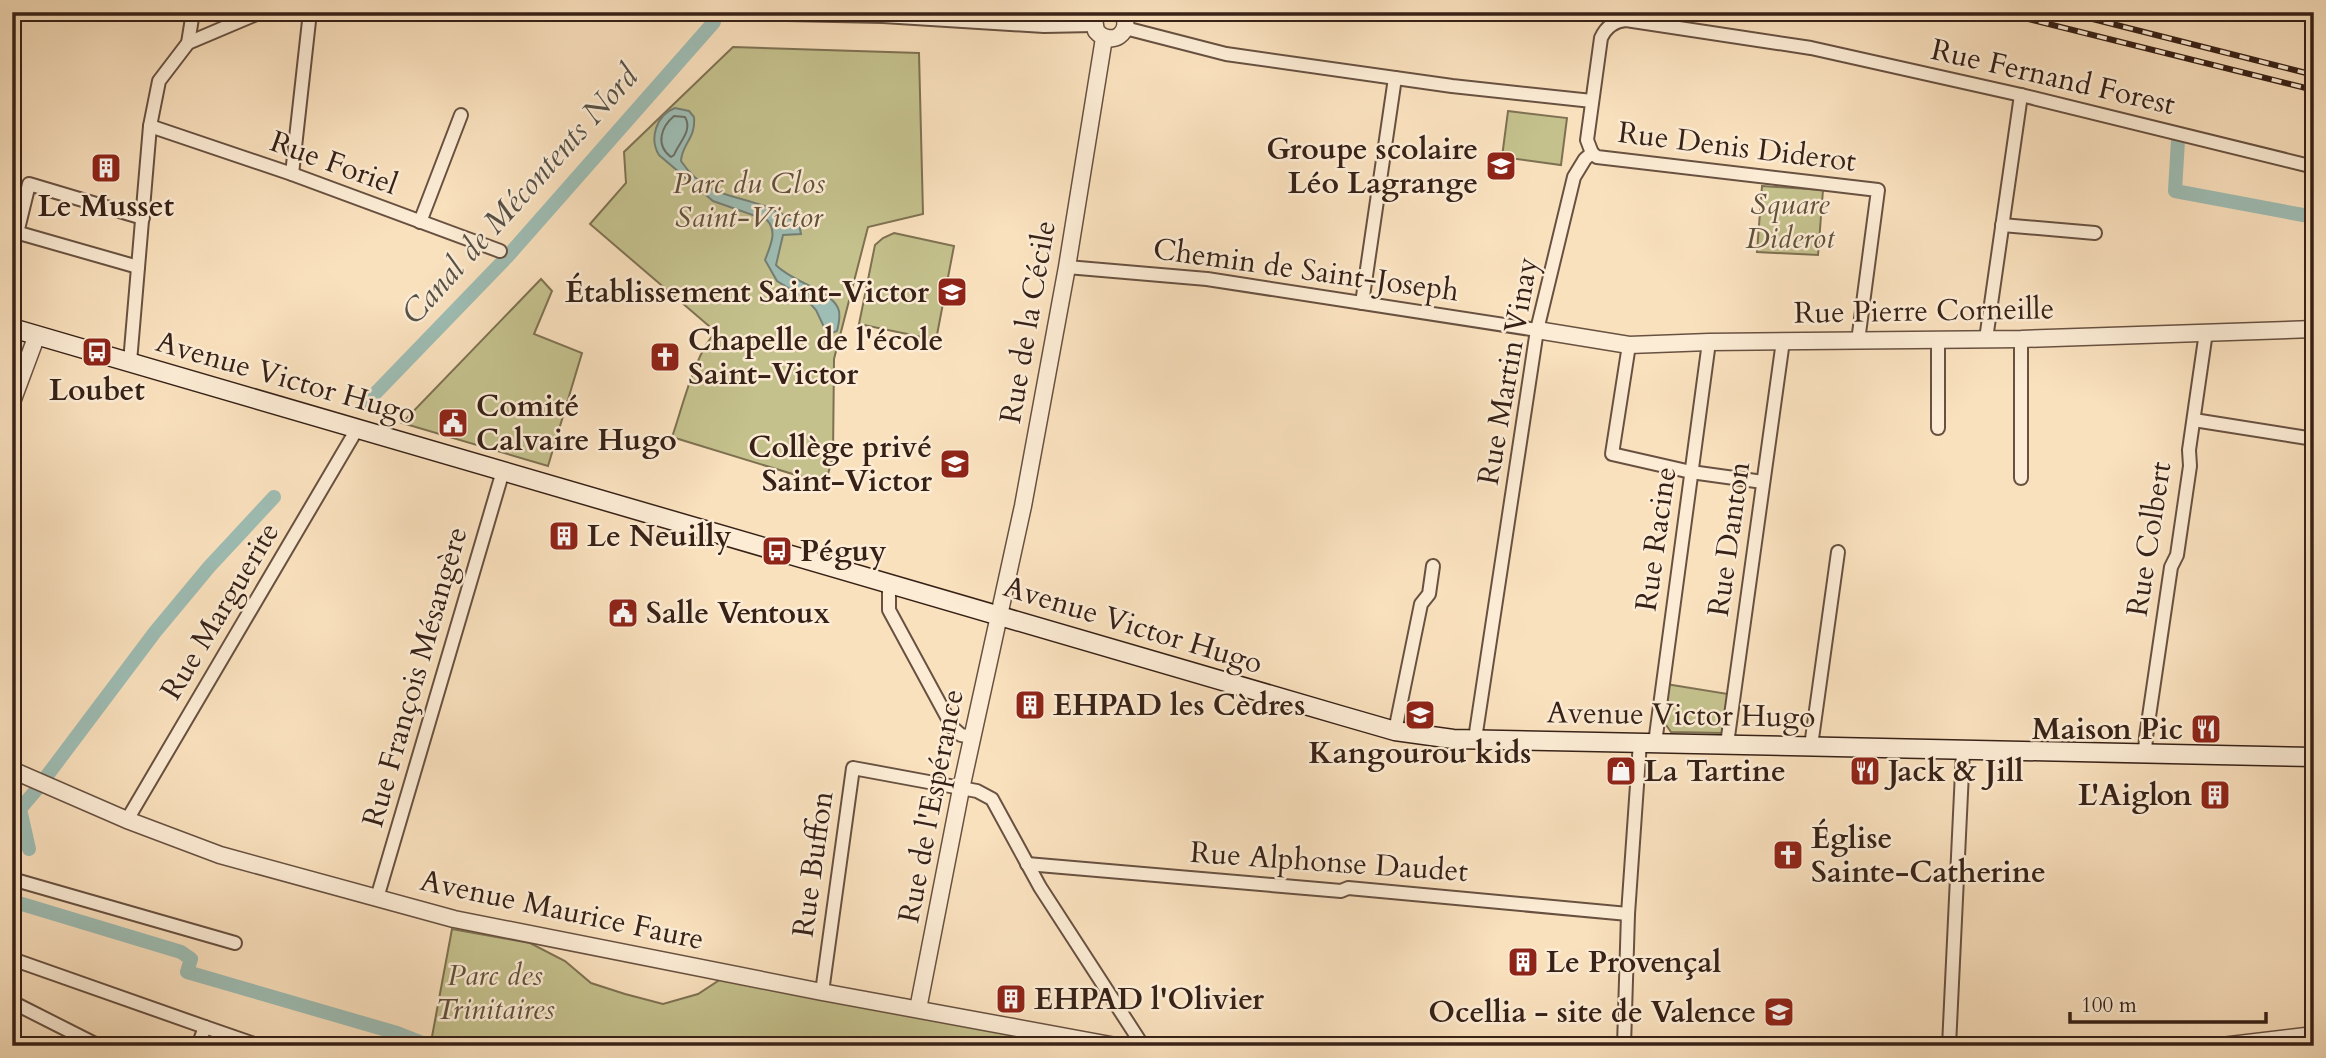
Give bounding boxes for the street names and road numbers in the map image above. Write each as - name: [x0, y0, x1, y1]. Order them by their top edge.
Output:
- street label: Rue Fernand Forest: [1927, 29, 2179, 125]
- street label: Rue Denis Diderot: [1616, 112, 1859, 182]
- street label: Rue Foriel: [265, 121, 404, 205]
- street label: Rue de la Cécile: [990, 217, 1066, 427]
- street label: Chemin de Saint-Joseph: [1150, 228, 1462, 312]
- street label: Rue Martin Vinay: [1468, 254, 1548, 488]
- street label: Rue Pierre Corneille: [1793, 288, 2055, 334]
- street label: Avenue Victor Hugo: [151, 321, 421, 435]
- street label: Rue Colbert: [2117, 458, 2182, 619]
- street label: Rue Danton: [1698, 459, 1760, 619]
- street label: Rue Racine: [1626, 464, 1686, 614]
- street label: Rue Marguerite: [151, 515, 289, 707]
- street label: Rue François Mésangère: [353, 522, 477, 832]
- street label: Avenue Victor Hugo: [998, 566, 1268, 684]
- street label: Rue de l'Espérance: [888, 686, 974, 926]
- street label: Avenue Victor Hugo: [1546, 692, 1816, 738]
- street label: Rue Buffon: [782, 788, 844, 940]
- street label: Rue Alphonse Daudet: [1189, 832, 1470, 892]
- street label: Avenue Maurice Faure: [416, 860, 708, 960]

